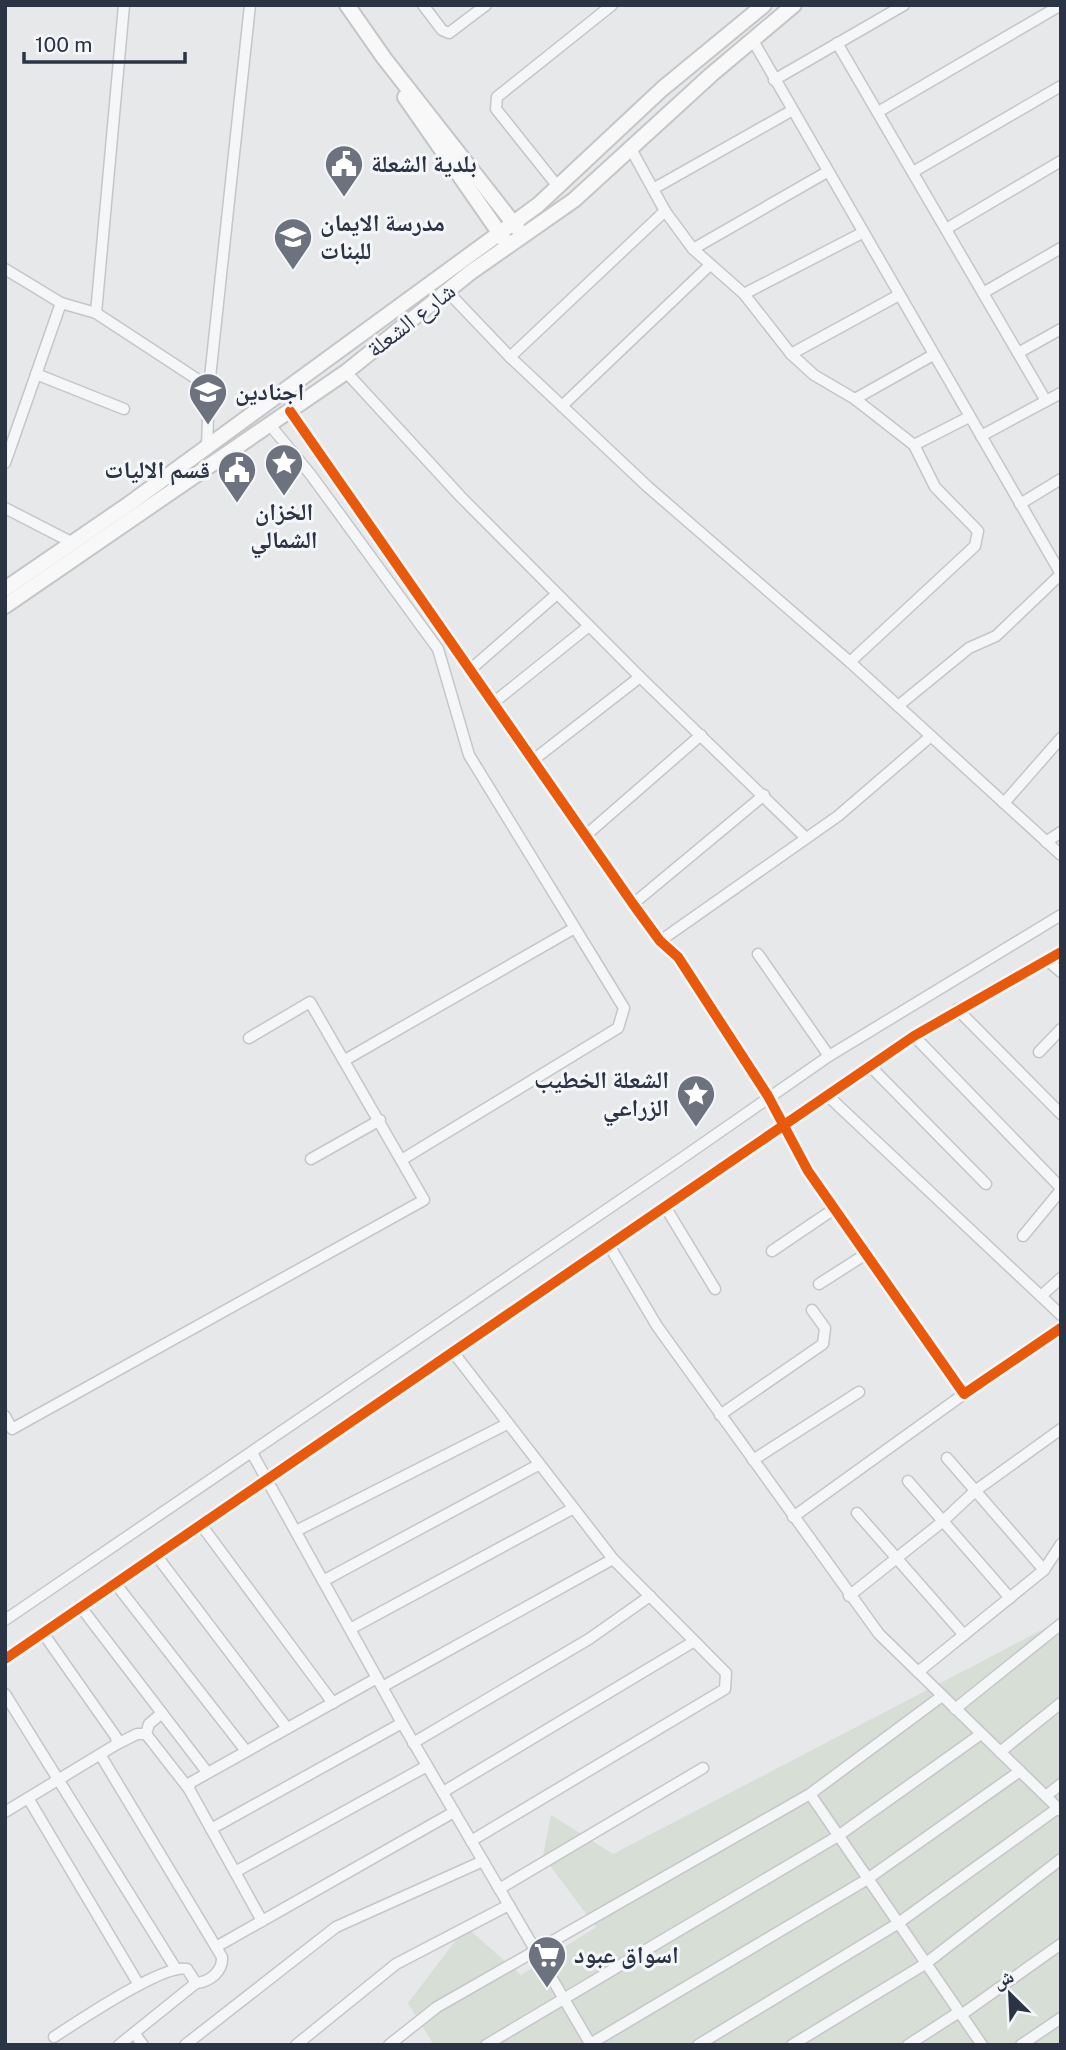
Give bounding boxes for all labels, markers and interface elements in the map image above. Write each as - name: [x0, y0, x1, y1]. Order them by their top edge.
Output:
- scale bar: [24, 21, 186, 65]
- text: 100 m: [35, 32, 92, 57]
- public building icon: بلدية الشعلة: [323, 143, 365, 198]
- place label: بلدية الشعلة: [371, 149, 477, 178]
- place label: مدرسة الايمان للبنات: [320, 208, 445, 265]
- school or university icon: مدرسة الايمان للبنات: [272, 216, 314, 271]
- street label: شارع الشعلة: [360, 276, 462, 364]
- school or university icon: اجنادين: [187, 371, 229, 426]
- place label: اجنادين: [235, 377, 304, 406]
- place icon: الخزان الشمالي: [263, 442, 305, 497]
- public building icon: قسم الاليات: [216, 449, 258, 504]
- place label: قسم الاليات: [104, 455, 210, 486]
- place label: الخزان الشمالي: [250, 497, 318, 559]
- place label: الشعلة الخطيب الزراعي: [534, 1065, 669, 1127]
- place icon: الشعلة الخطيب الزراعي: [675, 1073, 717, 1128]
- supermarket icon: اسواق عبود: [526, 1934, 568, 1989]
- place label: اسواق عبود: [574, 1940, 679, 1969]
- north arrow: [975, 1959, 1045, 2029]
- text: ش: [989, 1964, 1017, 1994]

